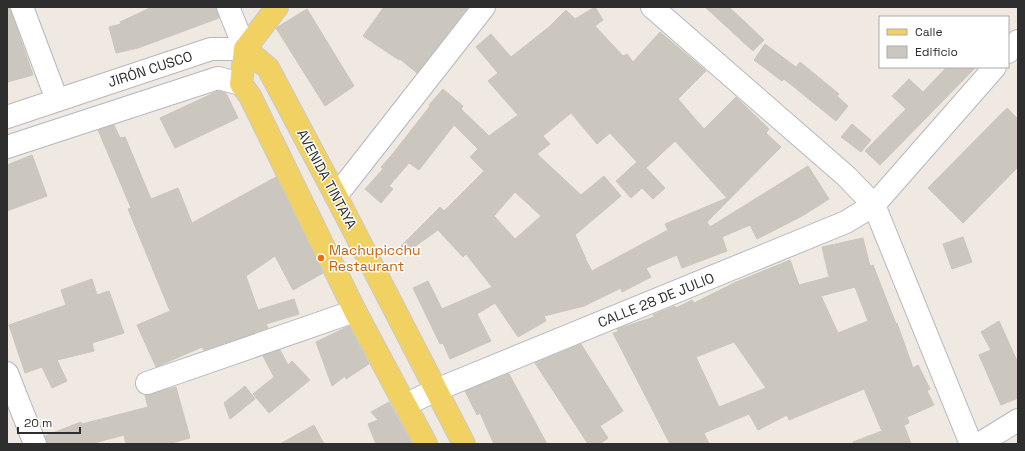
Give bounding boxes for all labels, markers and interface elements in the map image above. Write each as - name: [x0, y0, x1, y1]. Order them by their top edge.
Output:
- legend: [879, 16, 1009, 68]
- text: Calle: [915, 24, 943, 40]
- text: Edificio: [915, 44, 958, 60]
- street label: JIRÓN CUSCO: [105, 47, 195, 91]
- street label: AVENIDA TINTAYA: [293, 126, 361, 232]
- place label: Machupicchu Restaurant: [329, 241, 421, 275]
- marker: Machupicchu Restaurant: [316, 253, 326, 263]
- street label: CALLE 28 DE JULIO: [595, 268, 717, 332]
- scale bar: [18, 409, 80, 435]
- text: 20 m: [24, 415, 52, 431]

